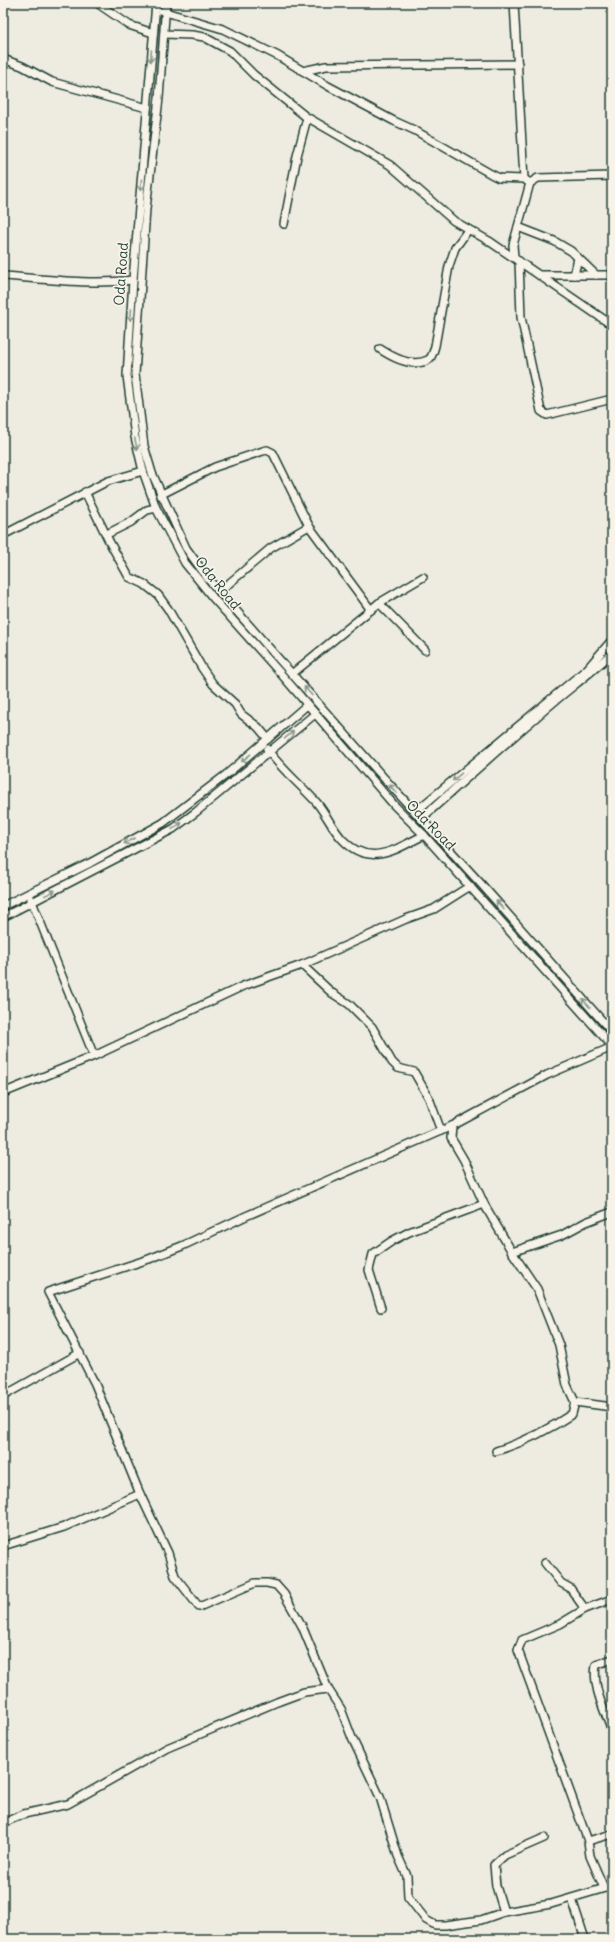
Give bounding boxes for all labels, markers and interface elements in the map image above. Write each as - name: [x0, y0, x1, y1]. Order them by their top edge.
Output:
- one-way arrow: [148, 49, 155, 62]
- one-way arrow: [138, 178, 145, 191]
- street label: Oda Road: [110, 242, 132, 306]
- one-way arrow: [127, 308, 134, 321]
- one-way arrow: [133, 437, 141, 450]
- street label: Oda Road: [191, 553, 245, 613]
- one-way arrow: [303, 686, 313, 696]
- one-way arrow: [284, 731, 294, 740]
- one-way arrow: [241, 754, 251, 763]
- one-way arrow: [452, 772, 463, 781]
- one-way arrow: [389, 784, 398, 794]
- street label: Oda Road: [403, 796, 459, 854]
- one-way arrow: [172, 822, 183, 830]
- one-way arrow: [123, 838, 135, 846]
- one-way arrow: [44, 889, 56, 896]
- one-way arrow: [496, 900, 505, 911]
- one-way arrow: [582, 998, 591, 1008]

